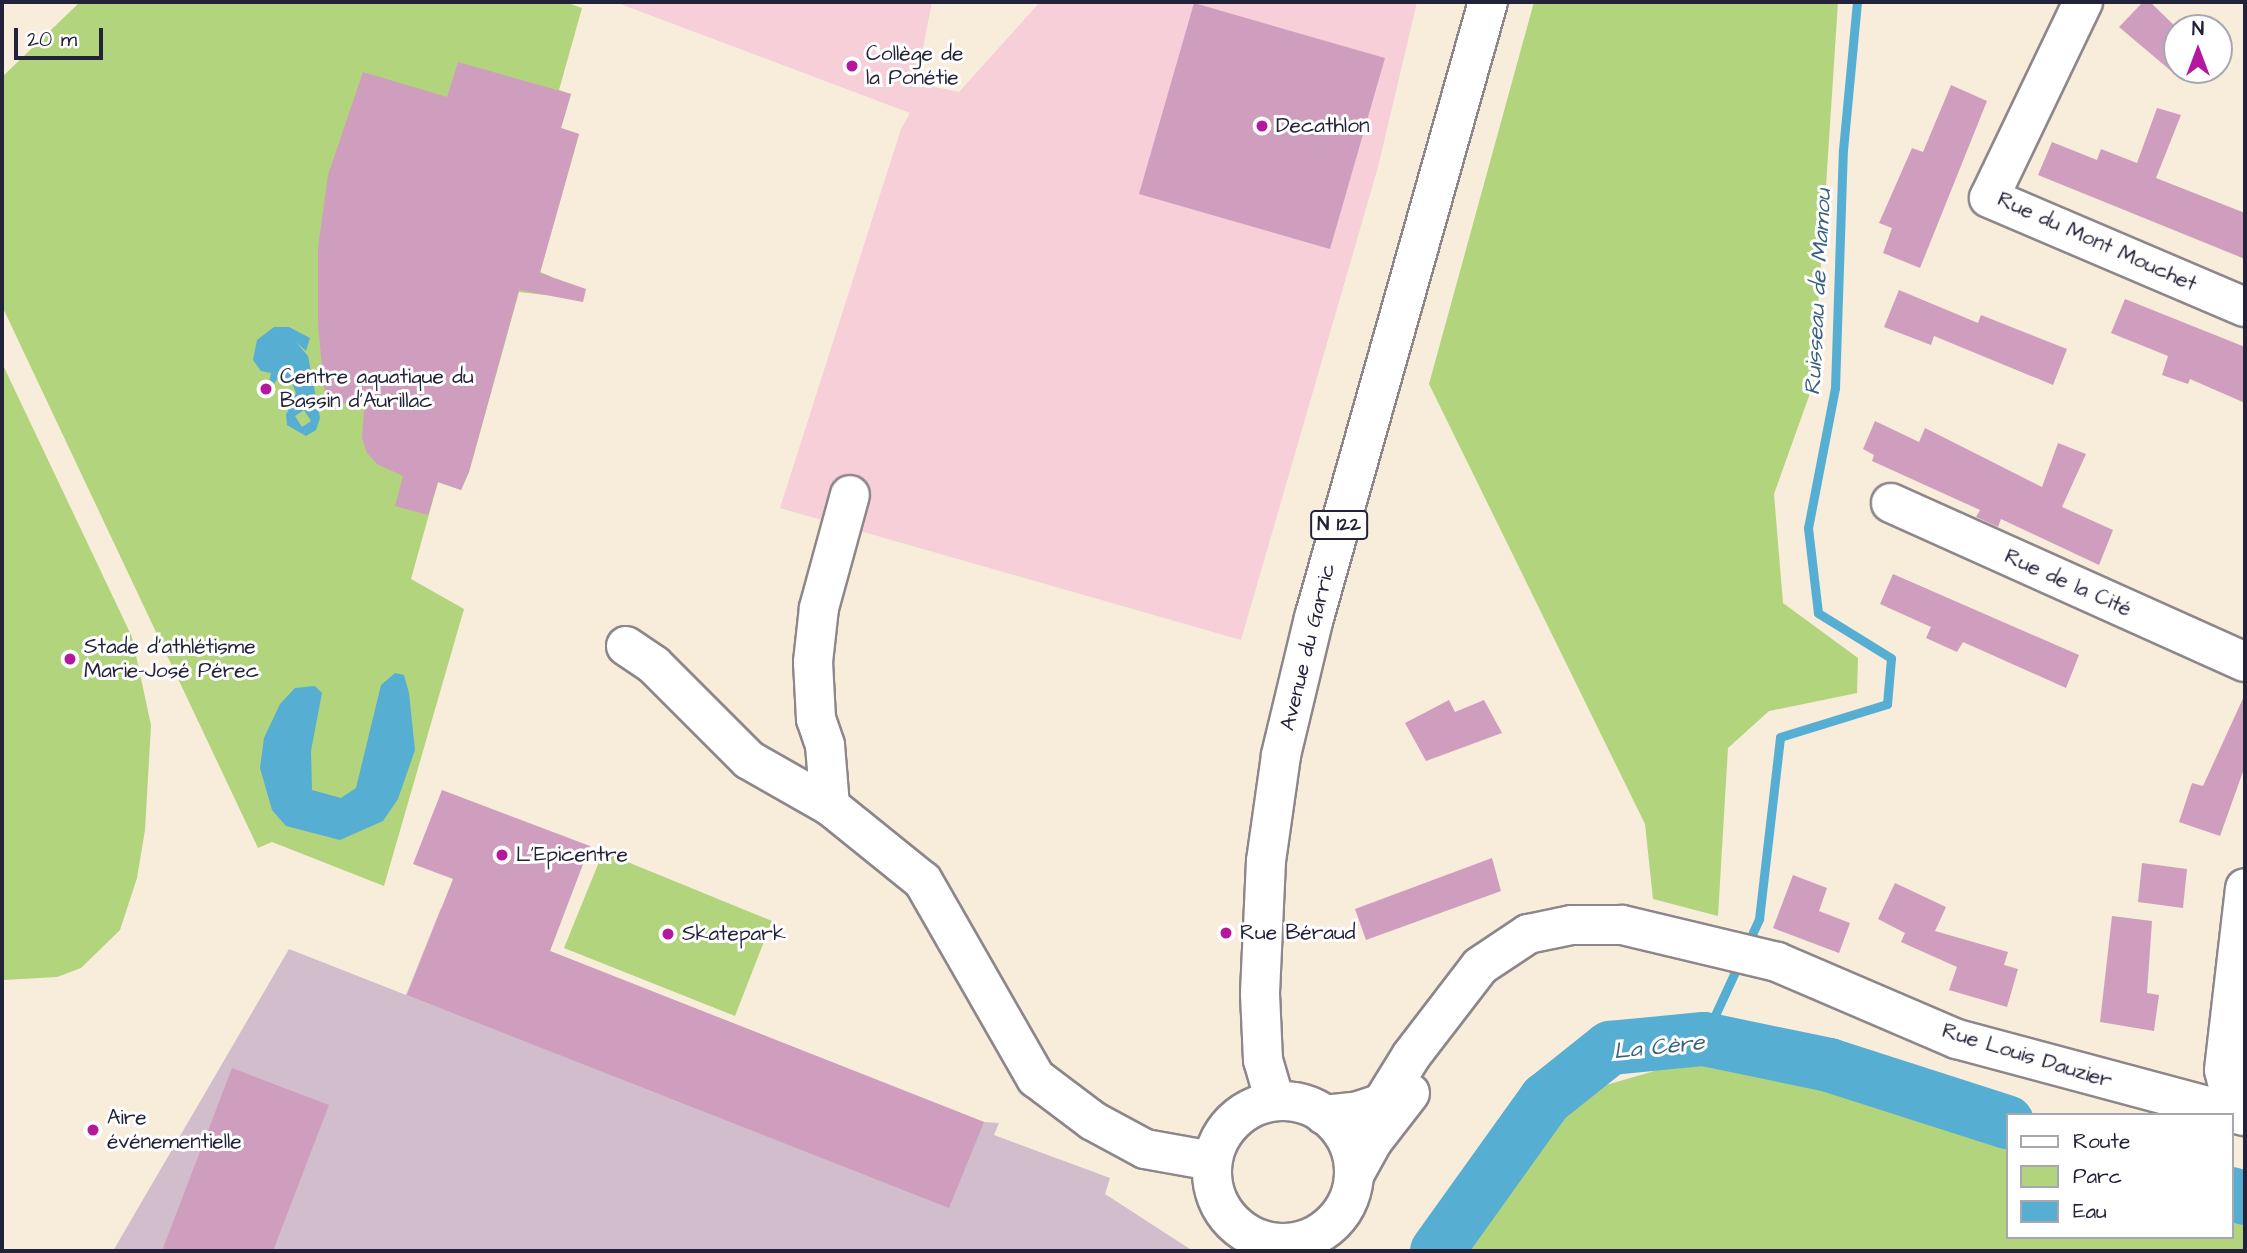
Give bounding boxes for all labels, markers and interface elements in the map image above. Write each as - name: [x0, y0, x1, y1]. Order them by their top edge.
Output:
- scale bar: [18, 14, 107, 58]
- north arrow: [2163, 14, 2233, 84]
- text: N: [2192, 16, 2204, 43]
- text: 20 m: [27, 25, 77, 54]
- place label: Collège de la Ponétie: [866, 41, 963, 91]
- marker: Collège de la Ponétie: [844, 58, 860, 74]
- place label: Decathlon: [1276, 113, 1369, 139]
- marker: Decathlon: [1254, 118, 1270, 134]
- street label: Rue du Mont Mouchet: [1994, 187, 2200, 297]
- water label: Ruisseau de Mamou: [1799, 188, 1837, 396]
- place label: Centre aquatique du Bassin d'Aurillac: [280, 364, 474, 414]
- marker: Centre aquatique du Bassin d'Aurillac: [258, 381, 274, 397]
- road number: N 122: [1309, 510, 1369, 540]
- street label: Rue de la Cité: [2001, 544, 2135, 622]
- street label: Avenue du Garric: [1275, 561, 1341, 733]
- place label: Stade d'athlétisme Marie-José Pérec: [84, 634, 259, 684]
- marker: Stade d'athlétisme Marie-José Pérec: [62, 651, 78, 667]
- place label: L'Epicentre: [516, 842, 628, 868]
- marker: L'Epicentre: [494, 847, 510, 863]
- place label: Rue Béraud: [1240, 920, 1355, 946]
- place label: Skatepark: [682, 921, 786, 947]
- marker: Rue Béraud: [1218, 925, 1234, 941]
- marker: Skatepark: [660, 926, 676, 942]
- street label: Rue Louis Dauzier: [1939, 1018, 2115, 1094]
- water label: La Cère: [1612, 1029, 1706, 1065]
- place label: Aire événementielle: [107, 1105, 242, 1155]
- legend: [2006, 1113, 2233, 1239]
- marker: Aire événementielle: [85, 1122, 101, 1138]
- text: Route: [2073, 1127, 2130, 1156]
- text: Parc: [2073, 1162, 2122, 1191]
- text: Eau: [2073, 1197, 2107, 1226]

